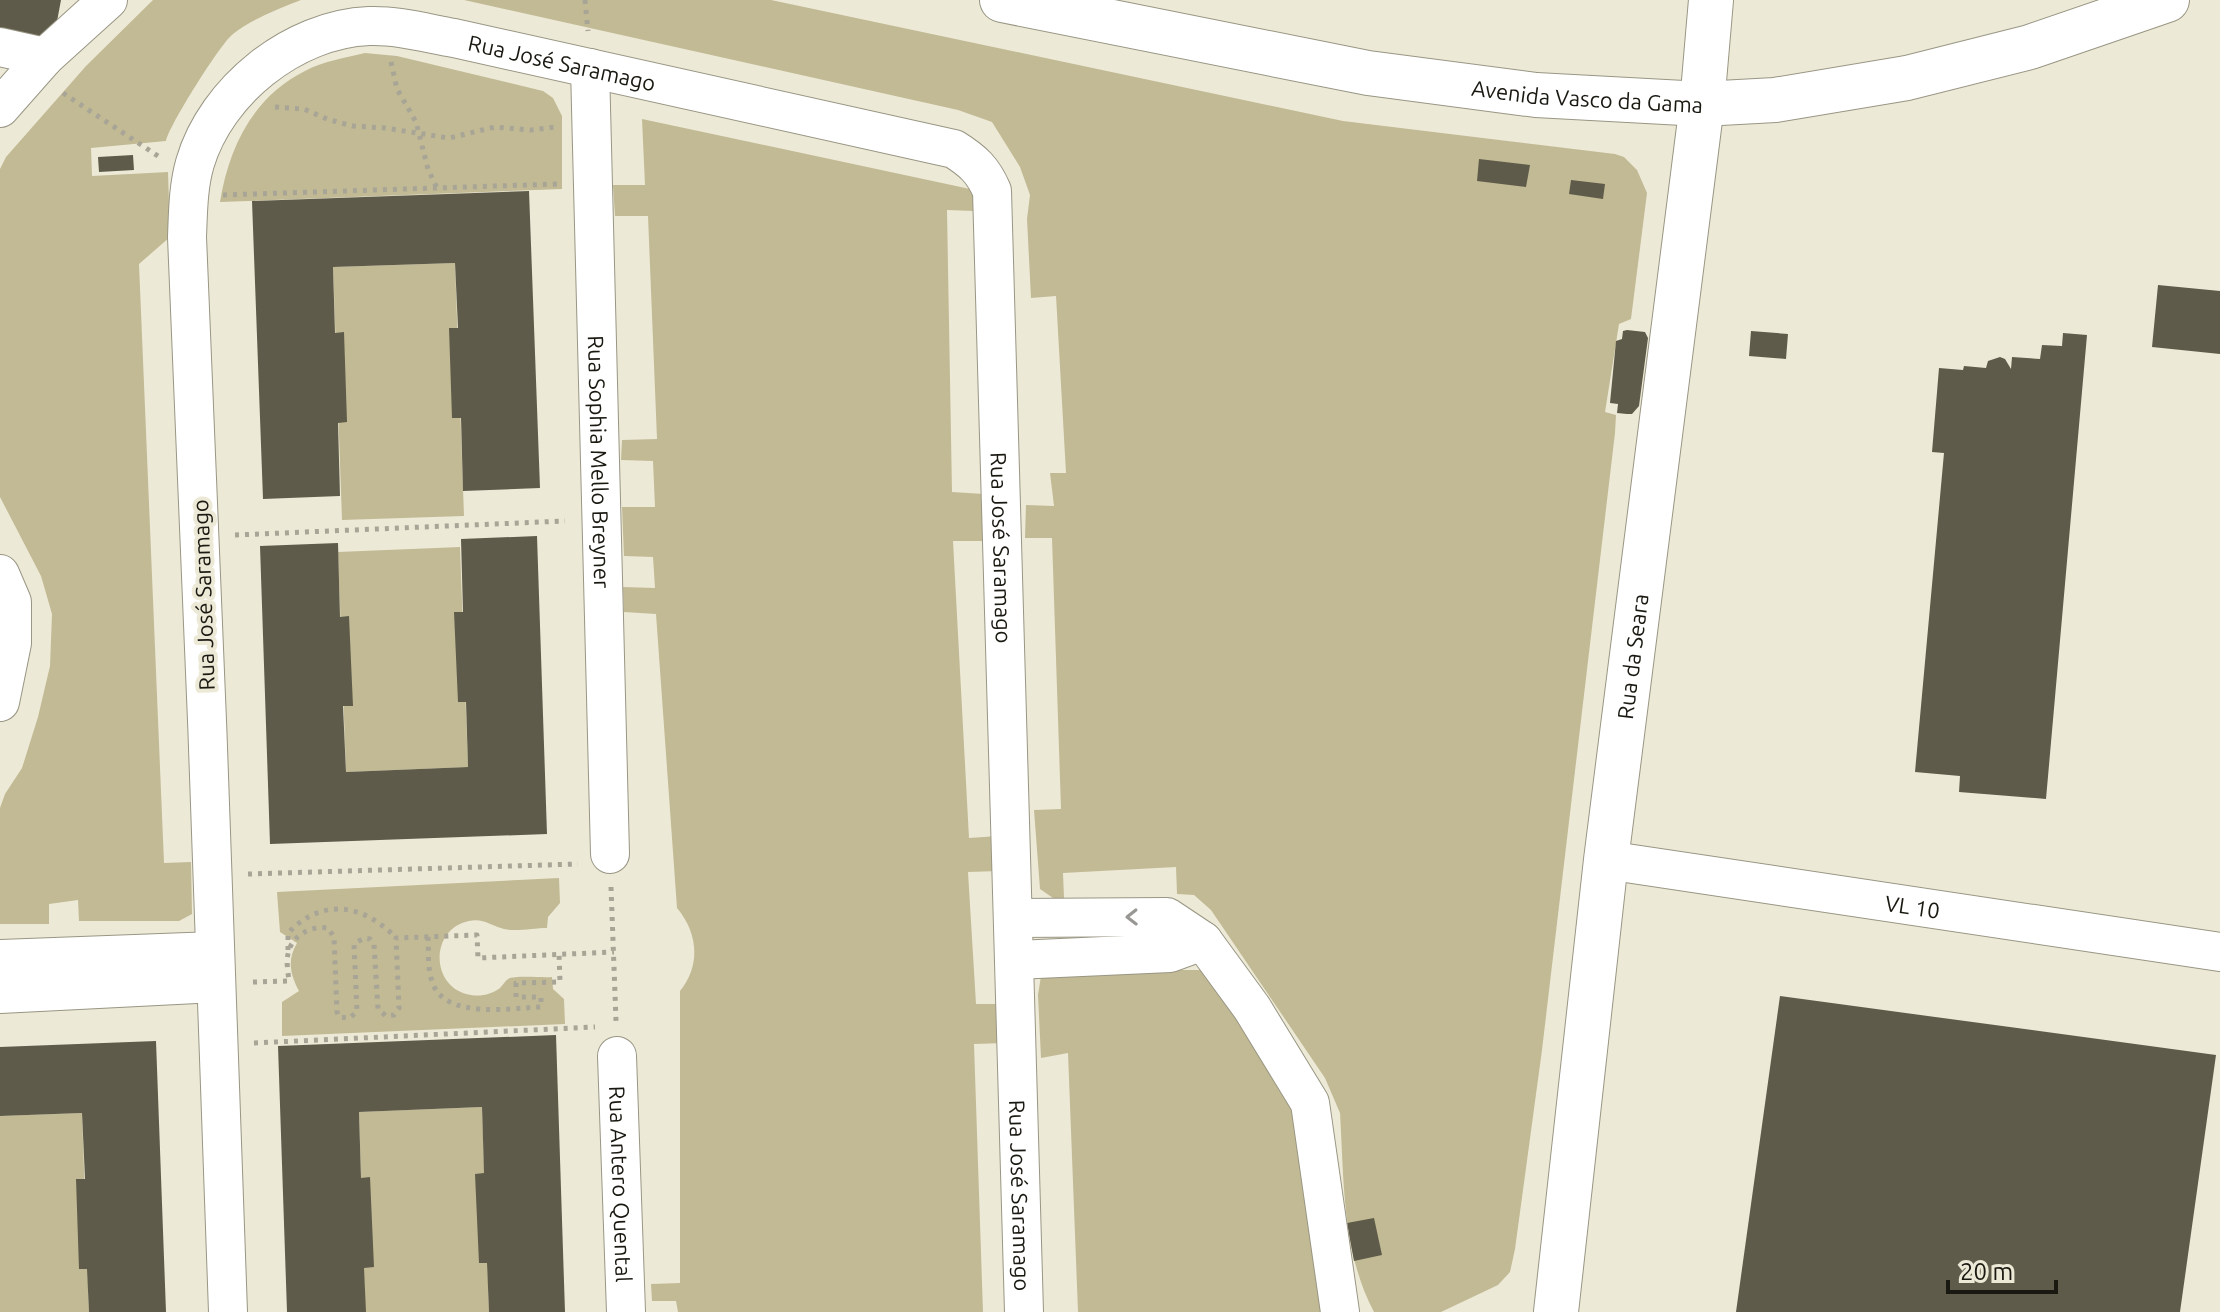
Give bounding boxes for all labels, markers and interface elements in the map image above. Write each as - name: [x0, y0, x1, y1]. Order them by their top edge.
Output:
- street label: Rua José Saramago: [466, 29, 658, 95]
- street label: Avenida Vasco da Gama: [1470, 74, 1704, 117]
- street label: Rua Sophia Mello Breyner: [584, 335, 616, 589]
- street label: Rua José Saramago: [987, 452, 1017, 644]
- street label: Rua José Saramago: [187, 499, 219, 691]
- street label: Rua da Seara: [1611, 592, 1652, 721]
- street label: VL 10: [1883, 889, 1942, 922]
- one-way arrow: [1125, 908, 1138, 926]
- street label: Rua Antero Quental: [606, 1085, 637, 1283]
- street label: Rua José Saramago: [1005, 1099, 1036, 1292]
- scale bar: [1948, 1244, 2056, 1294]
- text: 20 m: [1960, 1258, 2013, 1285]

